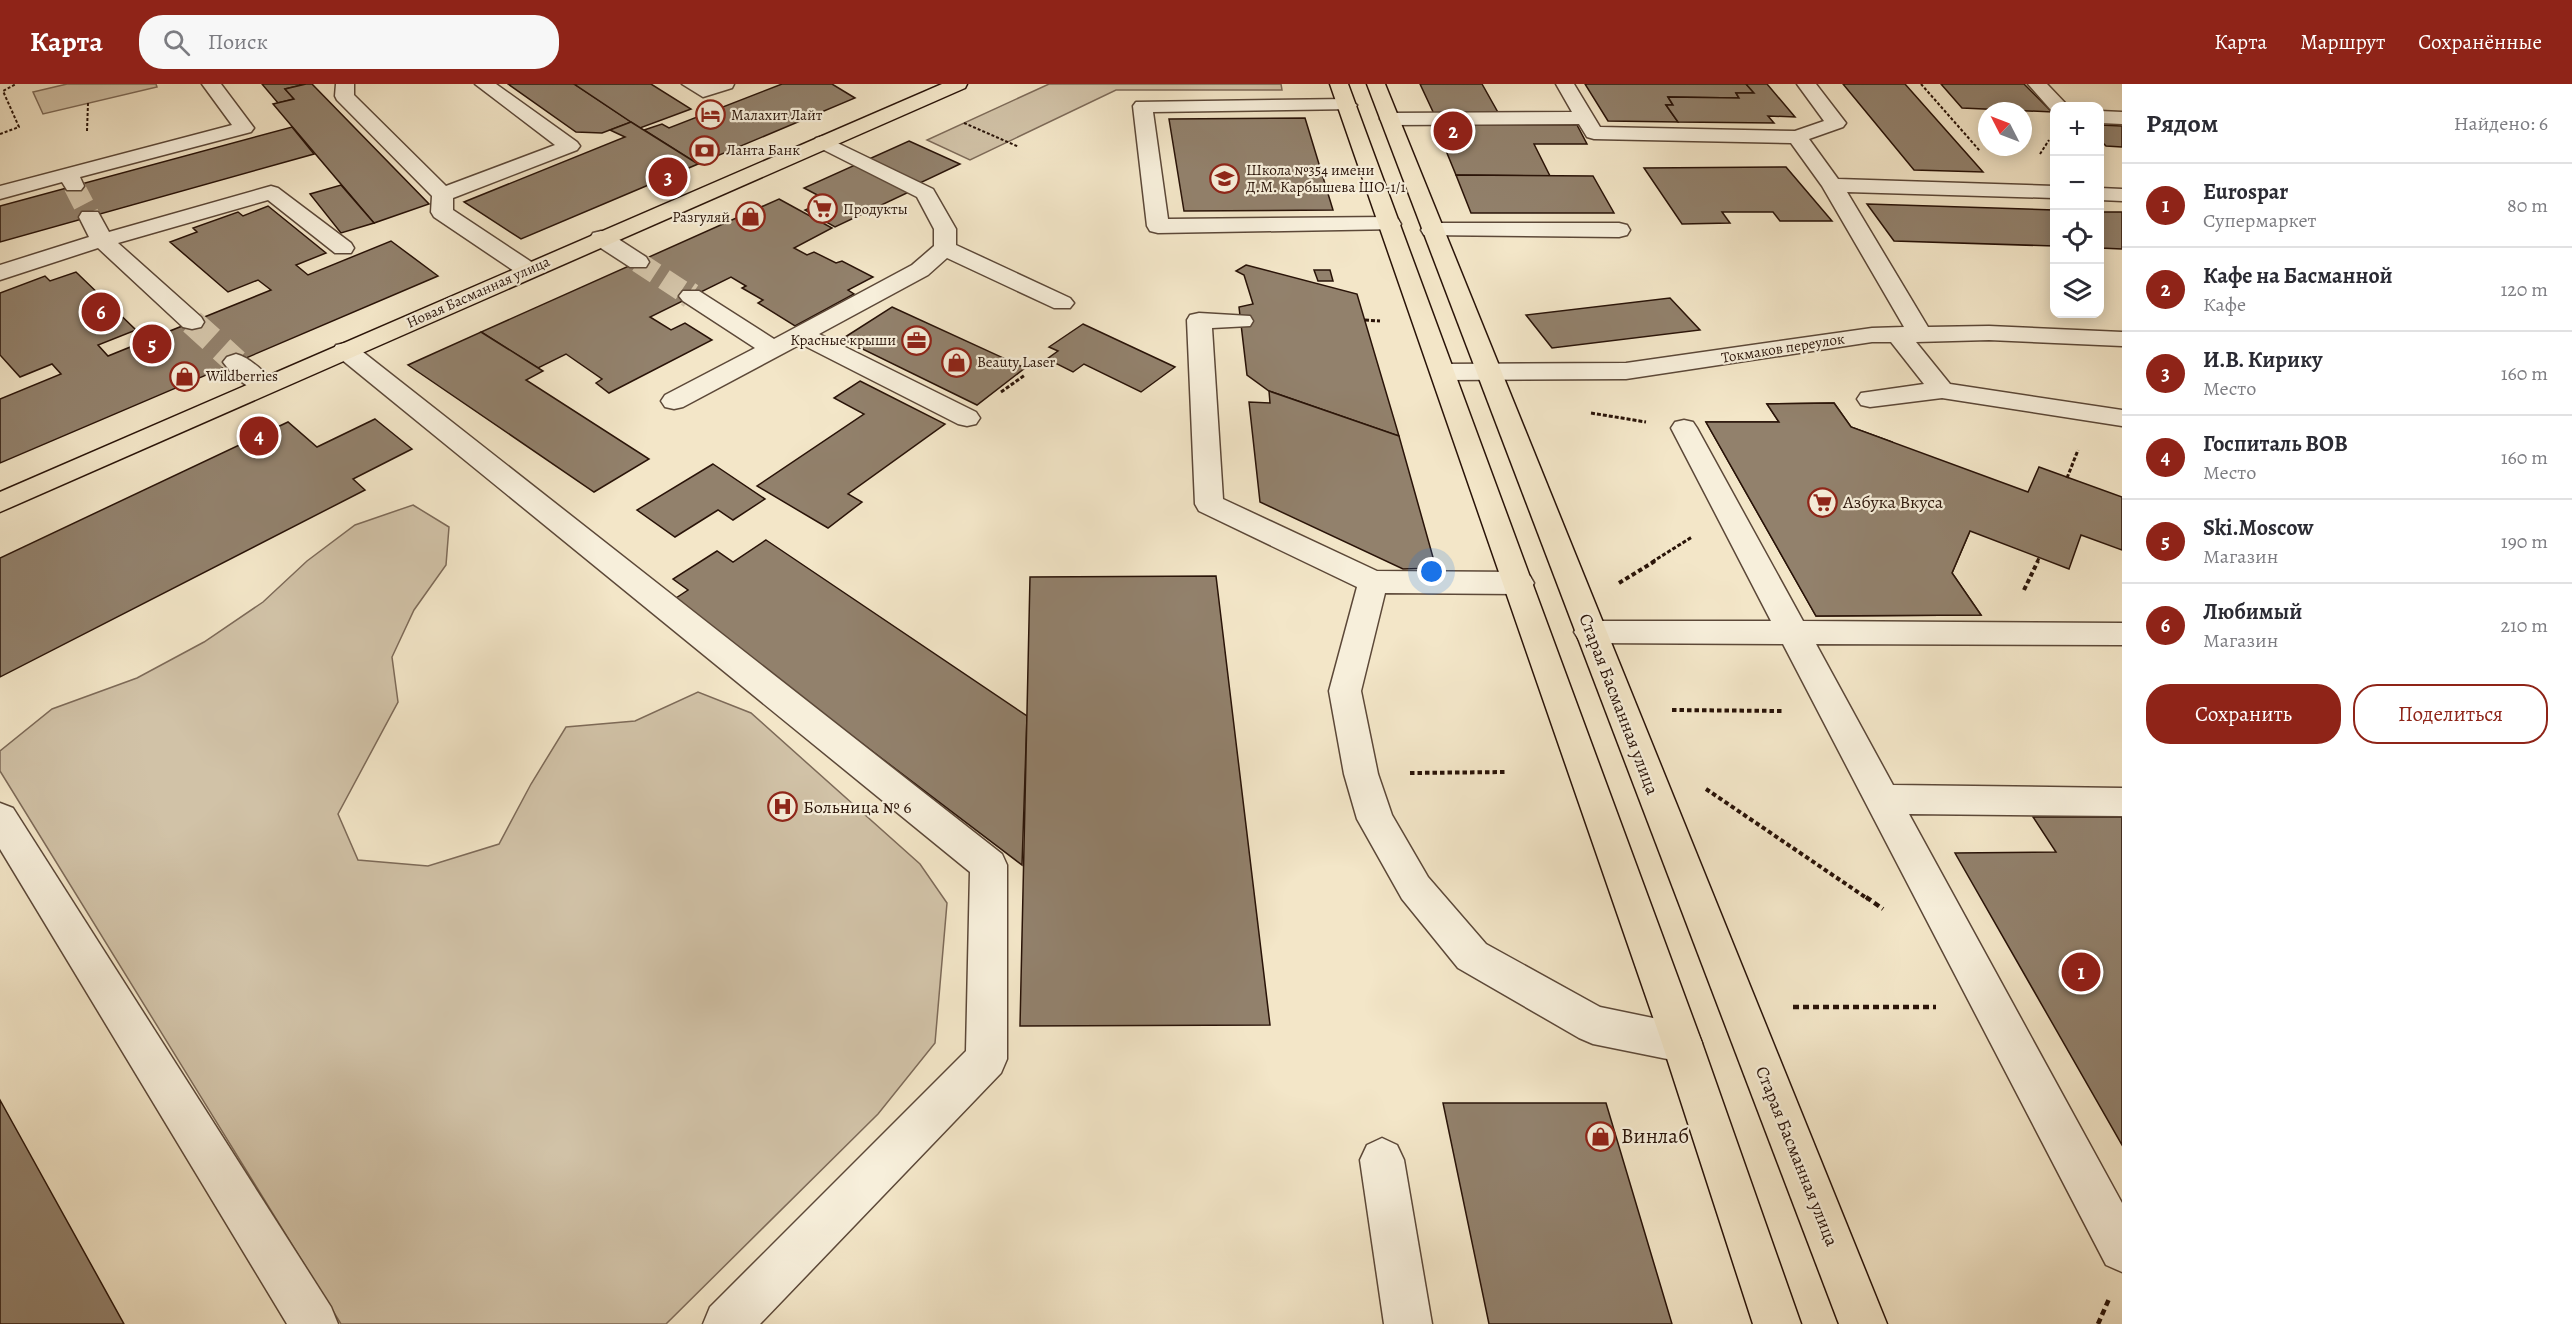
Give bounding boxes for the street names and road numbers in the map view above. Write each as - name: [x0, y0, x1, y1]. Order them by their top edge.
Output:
- street label: Новая Басманная улица: [403, 251, 553, 333]
- street label: Токмаков переулок: [1720, 328, 1846, 368]
- street label: Старая Басманная улица: [1573, 610, 1665, 799]
- street label: Старая Басманная улица: [1750, 1062, 1844, 1250]

